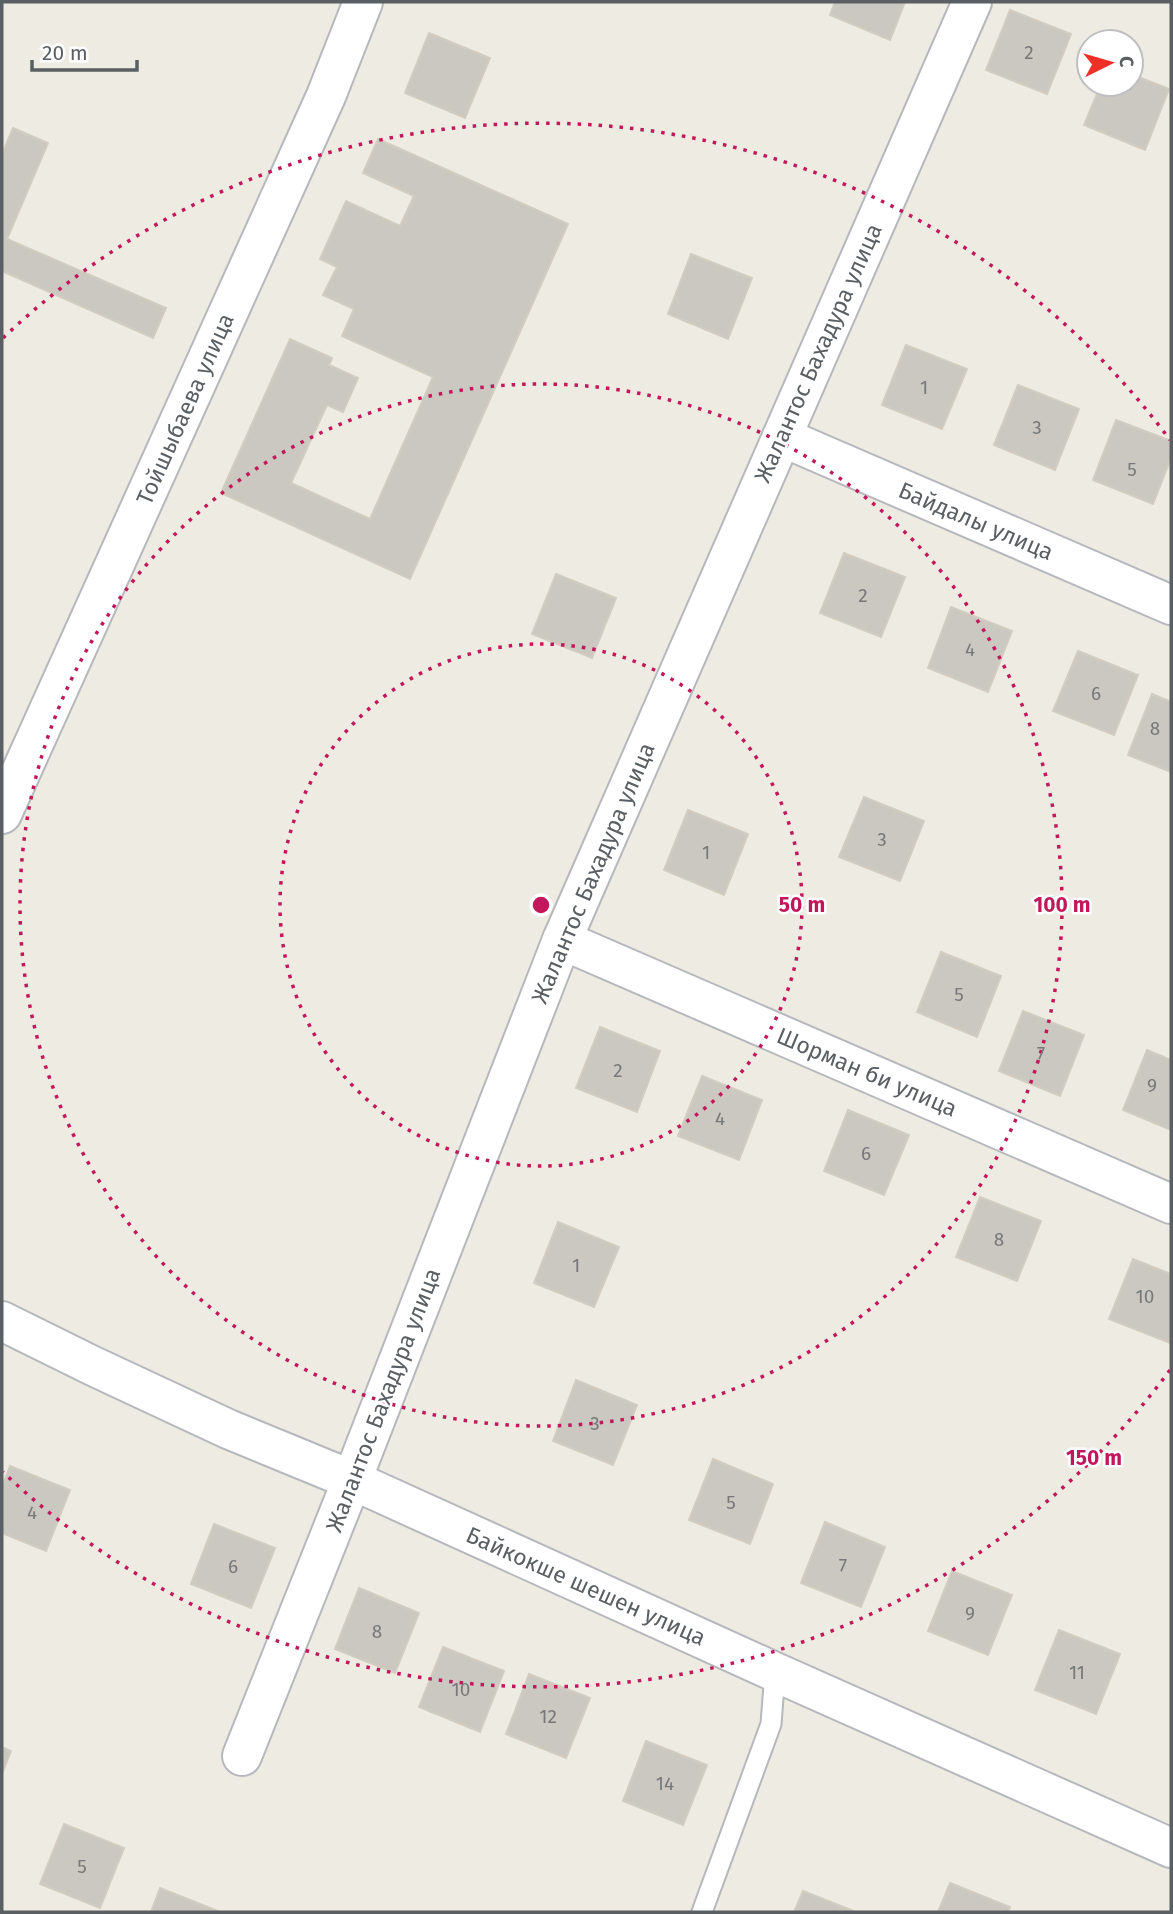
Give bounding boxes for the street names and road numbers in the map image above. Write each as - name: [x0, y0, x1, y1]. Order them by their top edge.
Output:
- street label: Жалантос Бахадура улица: [748, 219, 888, 487]
- street label: Тойшыбаева улица: [130, 309, 240, 509]
- street label: Байдалы улица: [894, 476, 1058, 566]
- street label: Жалантос Бахадура улица: [525, 738, 661, 1008]
- street label: Шорман би улица: [773, 1021, 961, 1123]
- street label: Жалантос Бахадура улица: [320, 1264, 446, 1536]
- street label: Байкокше шешен улица: [462, 1521, 710, 1651]

